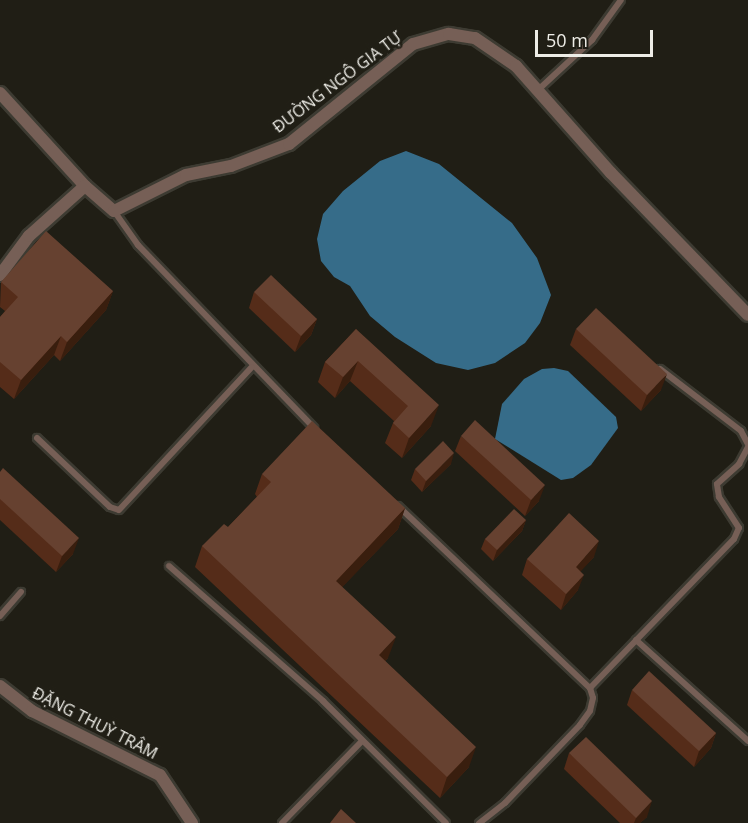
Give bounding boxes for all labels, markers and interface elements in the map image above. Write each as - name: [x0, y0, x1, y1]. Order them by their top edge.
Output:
- scale bar: [538, 18, 656, 56]
- street label: ĐƯỜNG NGÔ GIA TỰ: [269, 27, 405, 137]
- text: 50 m: [546, 28, 588, 52]
- street label: ĐẶNG THUỲ TRÂM: [29, 683, 161, 763]

